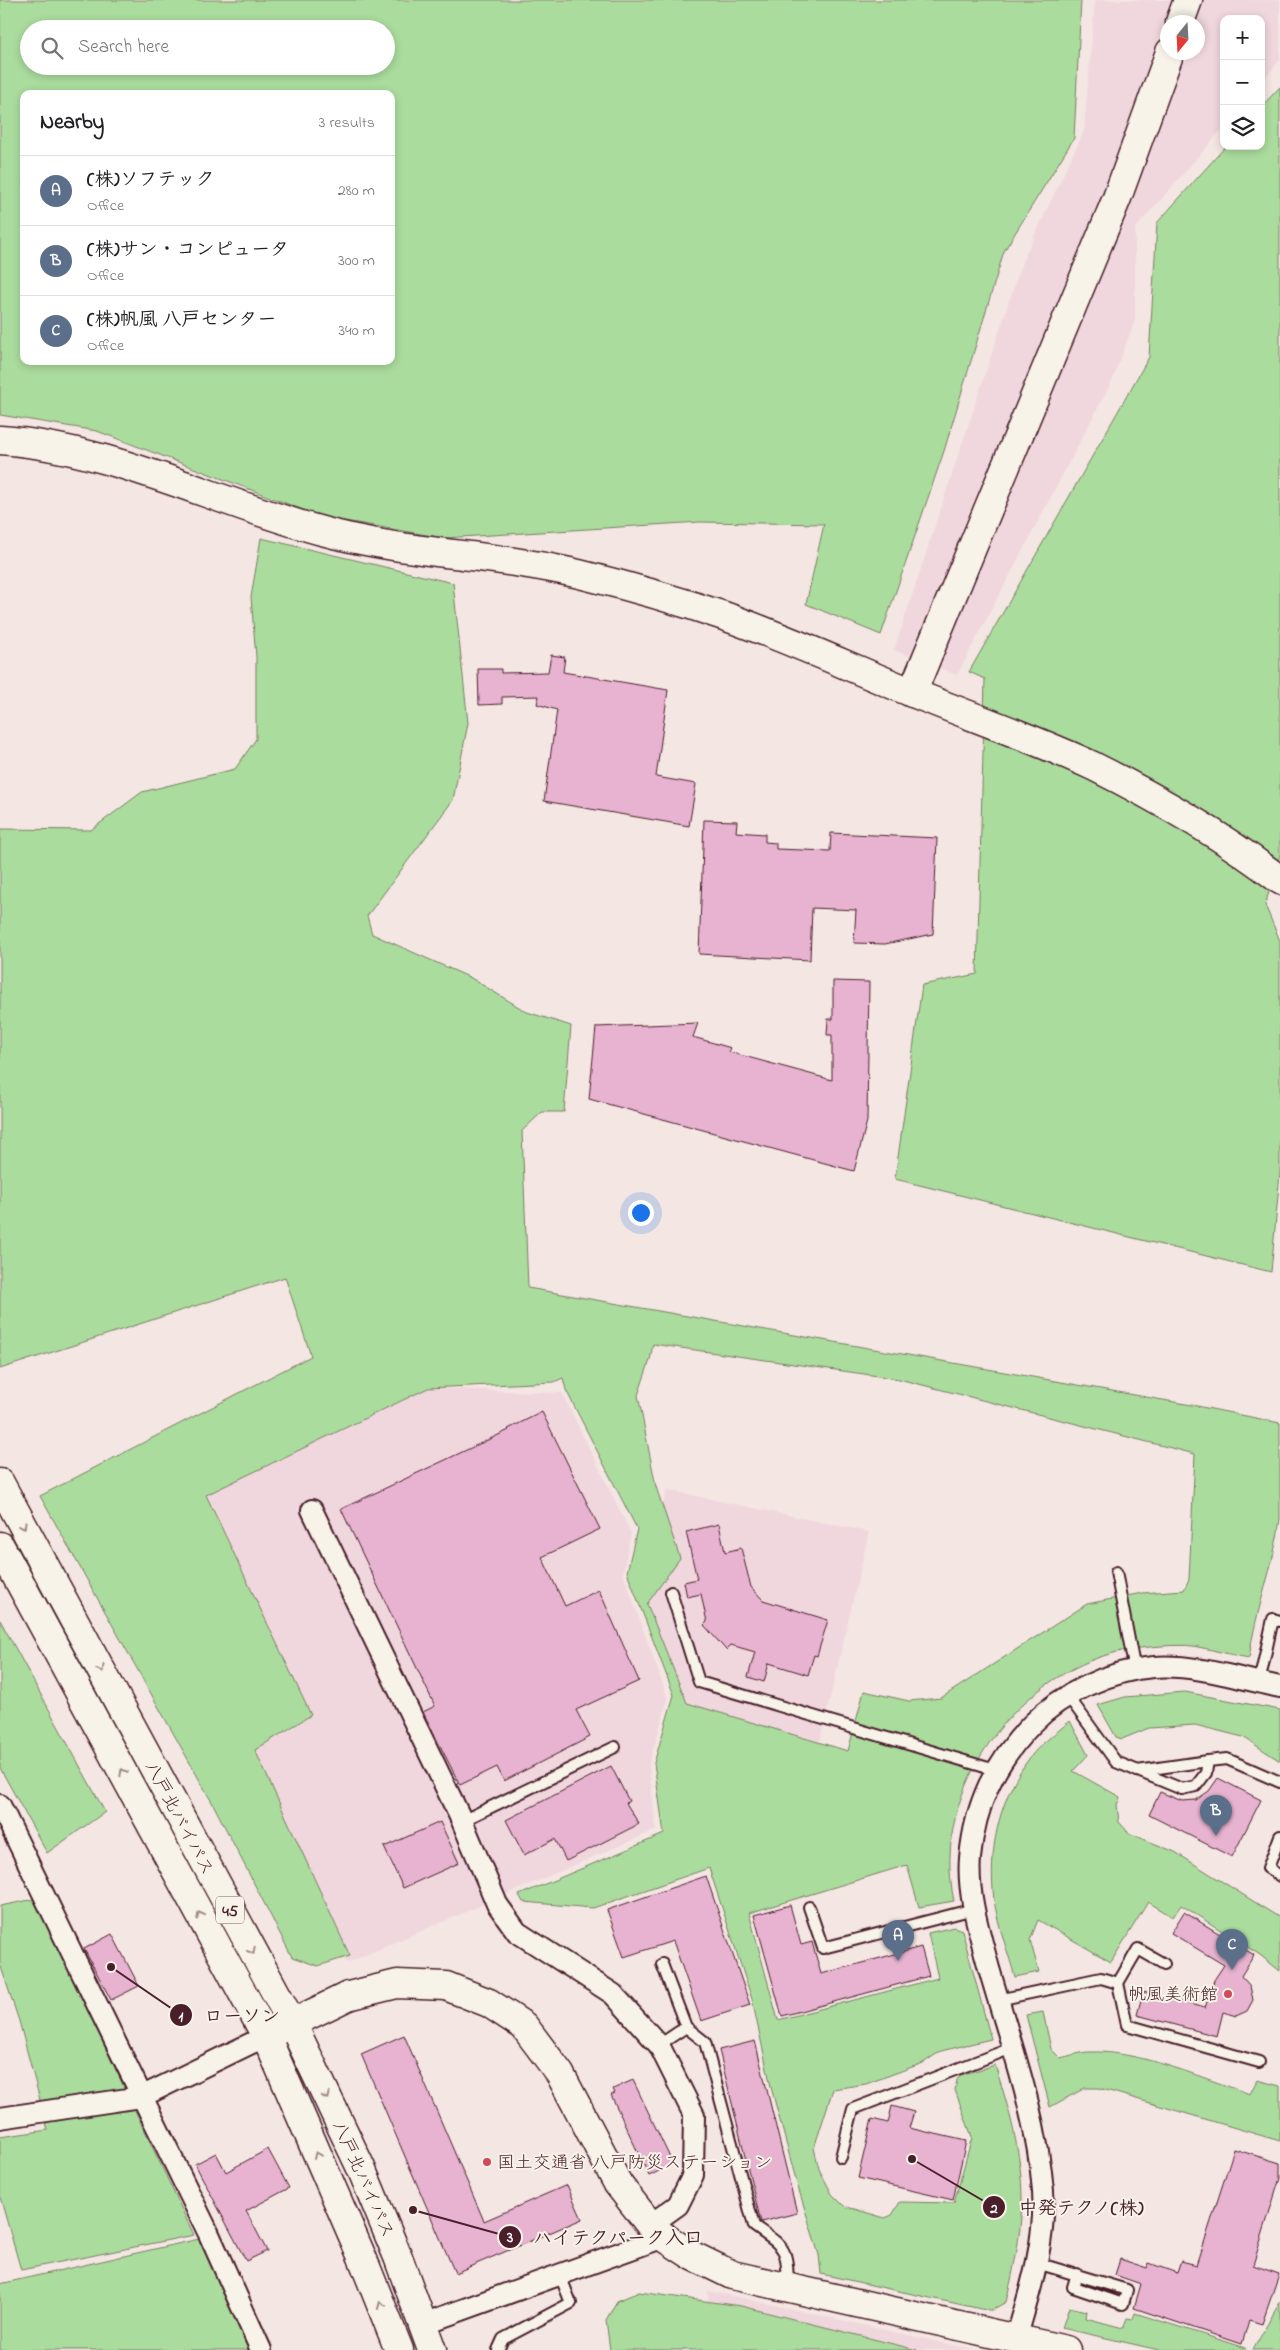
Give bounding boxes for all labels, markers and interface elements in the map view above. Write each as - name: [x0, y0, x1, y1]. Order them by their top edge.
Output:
- north arrow: [1160, 15, 1205, 60]
- map controls: [1220, 15, 1265, 150]
- button: +: [1220, 15, 1265, 60]
- search box: [20, 20, 395, 75]
- icon: search: [38, 34, 66, 62]
- text: Search here: [78, 34, 169, 61]
- button: −: [1220, 60, 1265, 105]
- button: layers: [1220, 105, 1265, 150]
- text: Nearby: [40, 108, 104, 138]
- text: 3 results: [319, 111, 375, 135]
- text: (株)ソフテック: [87, 167, 215, 194]
- text: A: [51, 179, 61, 203]
- text: 280 m: [338, 179, 375, 203]
- text: Office: [87, 194, 124, 218]
- text: (株)サン・コンピュータ: [87, 237, 289, 264]
- text: B: [51, 249, 61, 273]
- text: 300 m: [338, 249, 375, 273]
- text: Office: [87, 264, 124, 288]
- text: (株)帆風 八戸センター: [87, 307, 276, 334]
- text: C: [52, 319, 60, 343]
- text: 340 m: [338, 319, 375, 343]
- text: Office: [87, 334, 124, 358]
- your location: [628, 1200, 654, 1226]
- one-way arrow: [17, 1521, 27, 1530]
- one-way arrow: [95, 1664, 105, 1673]
- street label: 八戸北バイパス: [137, 1757, 219, 1881]
- one-way arrow: [119, 1768, 129, 1777]
- pin: B: [1200, 1795, 1232, 1836]
- road number: 45: [216, 1896, 244, 1924]
- one-way arrow: [197, 1911, 207, 1920]
- pin: A: [882, 1920, 914, 1961]
- pin: C: [1216, 1929, 1248, 1970]
- one-way arrow: [246, 1946, 256, 1955]
- place label: 帆風美術館: [1128, 1983, 1218, 2009]
- marker: 帆風美術館: [1222, 1988, 1234, 2000]
- callout: ローソン: [169, 1998, 290, 2032]
- text: ローソン: [204, 2004, 280, 2031]
- text: 1: [179, 2006, 184, 2028]
- one-way arrow: [320, 2090, 330, 2099]
- street label: 八戸北バイパス: [325, 2117, 400, 2242]
- one-way arrow: [313, 2151, 324, 2160]
- place label: 国土交通省 八戸防災ステーション: [497, 2151, 772, 2177]
- marker: 国土交通省 八戸防災ステーション: [481, 2156, 493, 2168]
- callout: 中発テクノ(株): [982, 2190, 1154, 2224]
- text: 中発テクノ(株): [1019, 2196, 1144, 2223]
- text: 2: [989, 2198, 998, 2220]
- callout: ハイテクパーク入口: [497, 2220, 713, 2254]
- text: ハイテクパーク入口: [533, 2226, 703, 2253]
- text: 3: [506, 2227, 513, 2249]
- one-way arrow: [377, 2301, 387, 2310]

